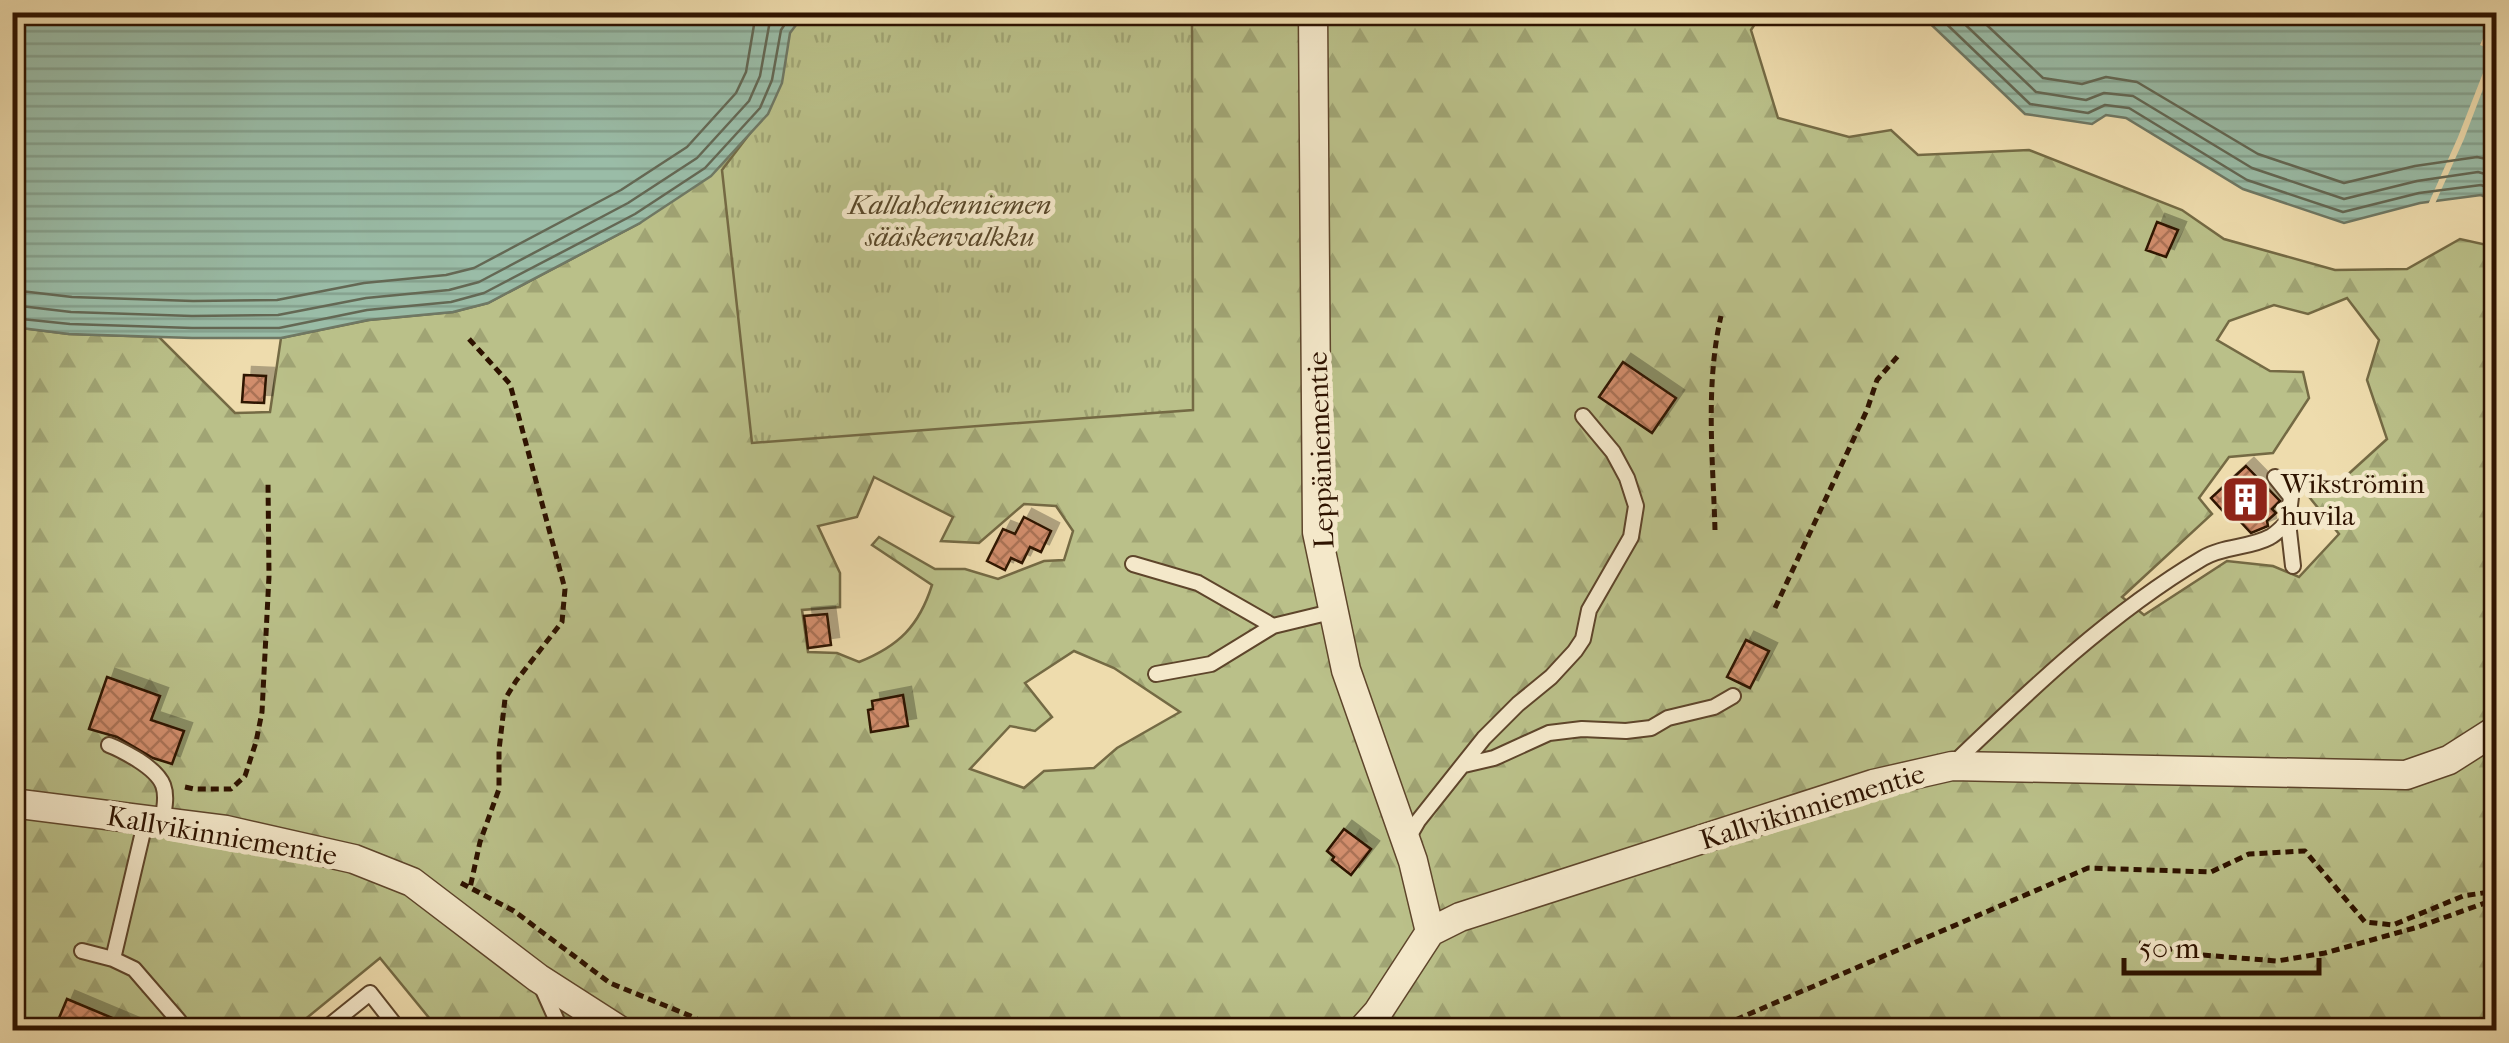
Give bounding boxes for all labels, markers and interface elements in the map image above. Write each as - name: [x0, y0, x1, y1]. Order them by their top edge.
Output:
- park label: Kallahdenniemen sääskenvalkku: [846, 188, 1052, 253]
- street label: Leppäniementie: [1301, 351, 1340, 549]
- place label: Wikströmin huvila: [2280, 467, 2425, 532]
- building icon: Wikströmin huvila: [2220, 473, 2272, 525]
- street label: Kallvikinniementie: [1696, 757, 1929, 856]
- street label: Kallvikinniementie: [104, 799, 340, 872]
- scale bar: [2124, 913, 2319, 975]
- text: 50 m: [2139, 931, 2200, 966]

